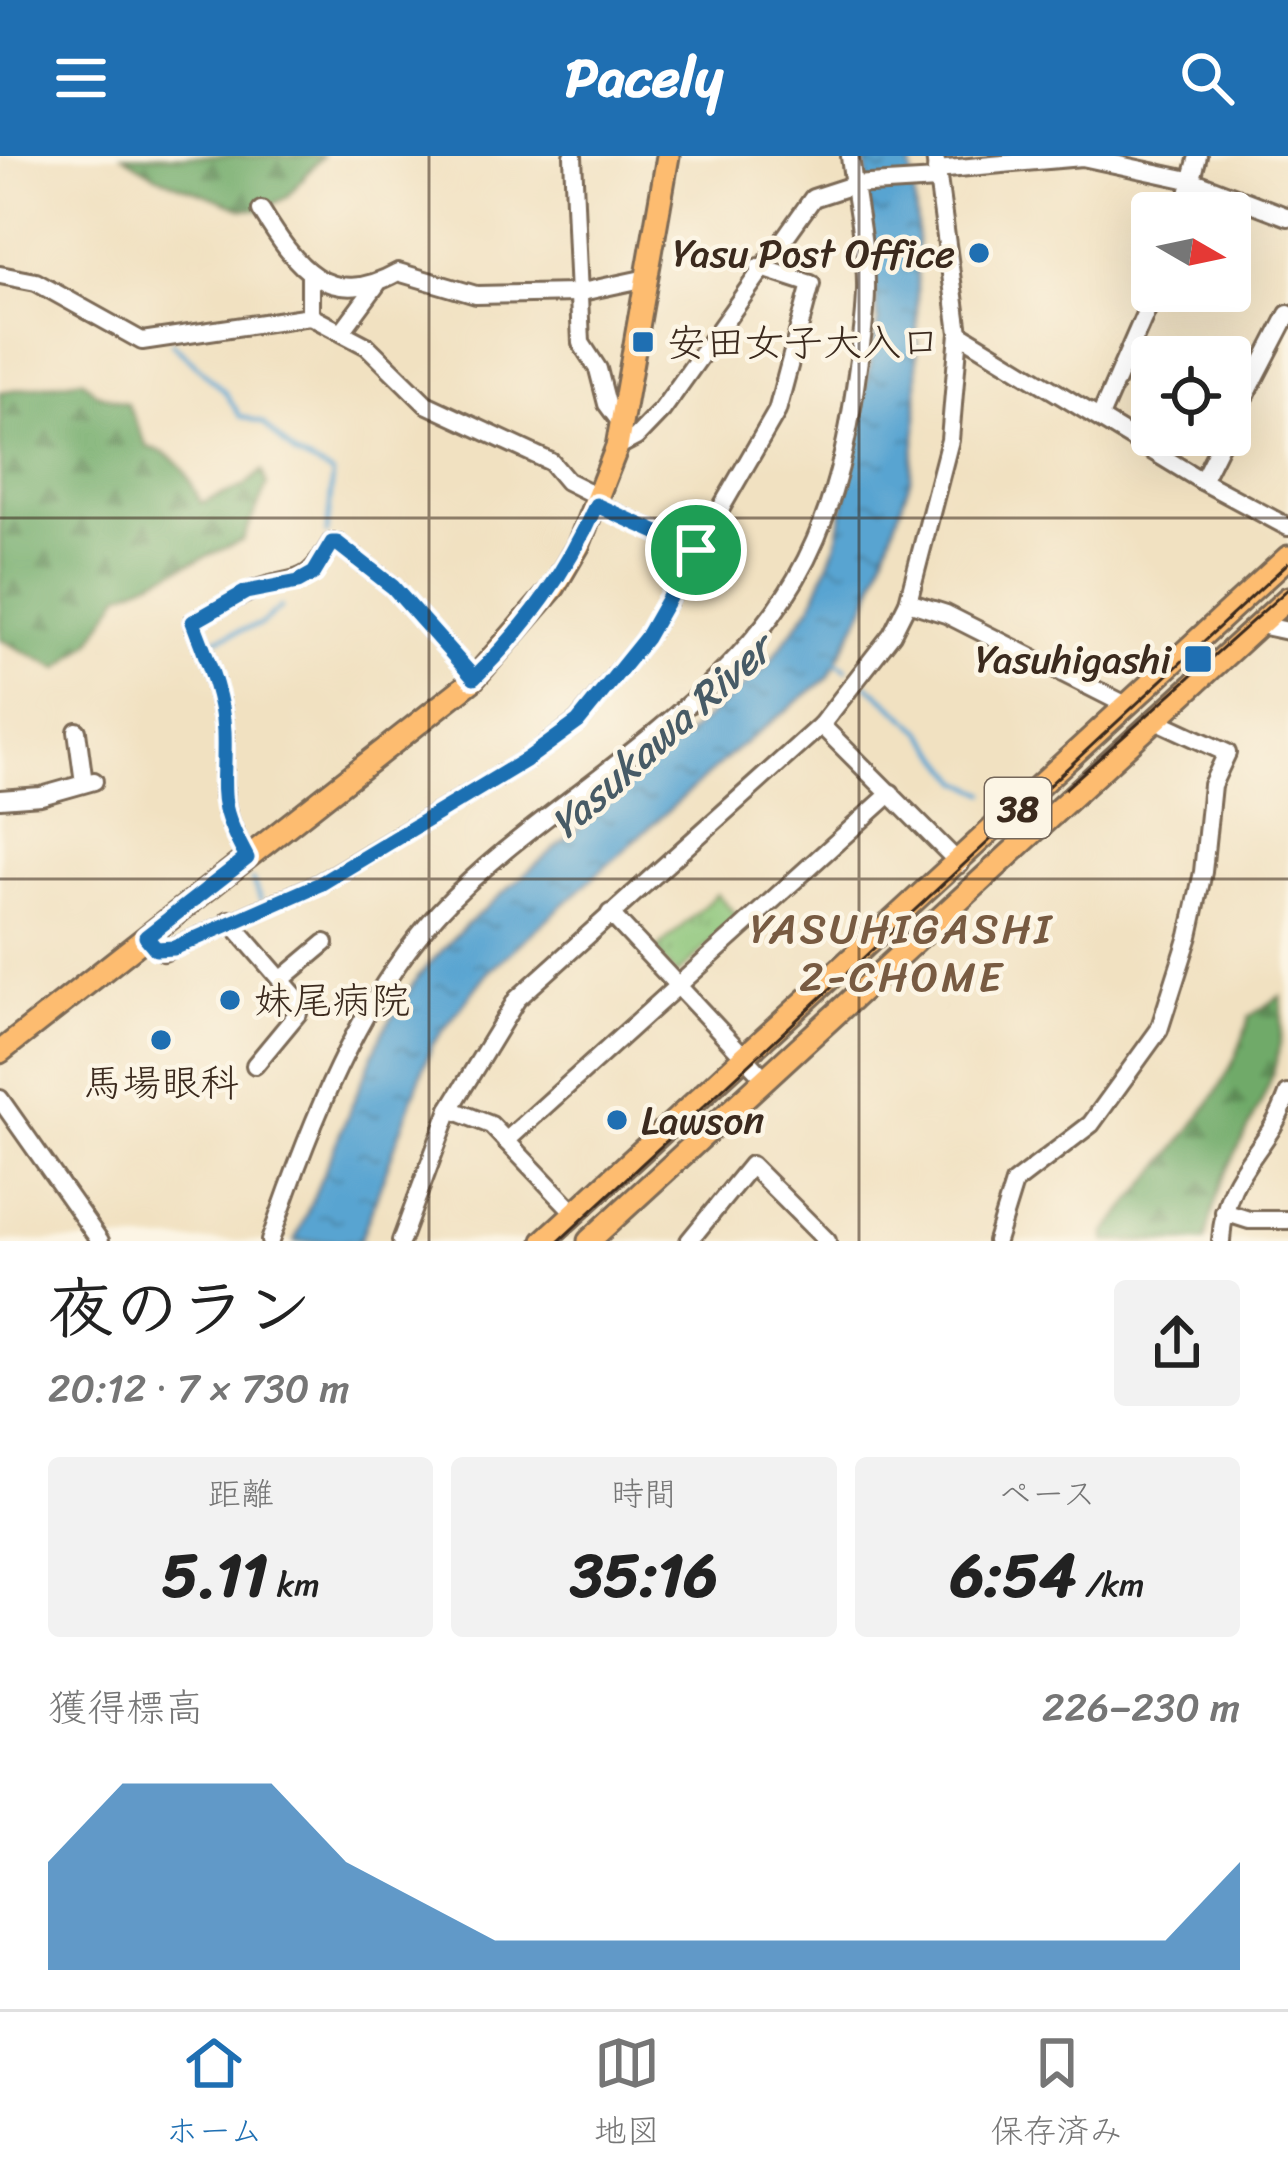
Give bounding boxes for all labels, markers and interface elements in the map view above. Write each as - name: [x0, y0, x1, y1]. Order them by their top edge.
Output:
- text: Pacely: [565, 30, 723, 126]
- icon: menu: [48, 45, 114, 111]
- icon: search: [1174, 45, 1240, 111]
- north arrow: [1131, 192, 1251, 312]
- map controls: [1131, 192, 1251, 456]
- place label: Yasu Post Office: [673, 219, 955, 288]
- marker: Yasu Post Office: [966, 240, 992, 266]
- place label: 安田女子大入口: [667, 308, 940, 377]
- marker: 安田女子大入口: [630, 329, 656, 355]
- button: locate: [1131, 336, 1251, 456]
- pin: [645, 499, 747, 601]
- icon: arrive: [663, 517, 729, 583]
- water label: Yasukawa River: [532, 610, 795, 858]
- place label: Yasuhigashi: [976, 625, 1172, 694]
- marker: Yasuhigashi: [1182, 643, 1214, 675]
- road number: 38: [985, 778, 1051, 838]
- district label: YASUHIGASHI 2-CHOME: [750, 892, 1054, 1014]
- place label: 妹尾病院: [254, 966, 410, 1035]
- marker: 妹尾病院: [217, 987, 243, 1013]
- marker: 馬場眼科: [148, 1027, 174, 1053]
- place label: 馬場眼科: [83, 1048, 239, 1117]
- place label: Lawson: [641, 1086, 764, 1155]
- marker: Lawson: [604, 1107, 630, 1133]
- text: 夜のラン: [48, 1250, 312, 1367]
- button: share: [1114, 1280, 1240, 1406]
- text: 20:12 · 7 × 730 m: [48, 1354, 350, 1423]
- text: 距離: [208, 1465, 274, 1523]
- text: 時間: [611, 1465, 677, 1523]
- text: ペース: [999, 1465, 1096, 1523]
- text: 5.11: [162, 1523, 268, 1629]
- text: 35:16: [570, 1523, 718, 1629]
- text: 6:54: [950, 1523, 1077, 1629]
- text: km: [268, 1556, 320, 1614]
- text: /km: [1077, 1556, 1144, 1614]
- text: 獲得標高: [48, 1673, 204, 1742]
- text: 226–230 m: [1042, 1673, 1240, 1742]
- tab: ホーム: [165, 2030, 263, 2160]
- tab: 地図: [594, 2030, 660, 2160]
- tab: 保存済み: [991, 2030, 1123, 2160]

